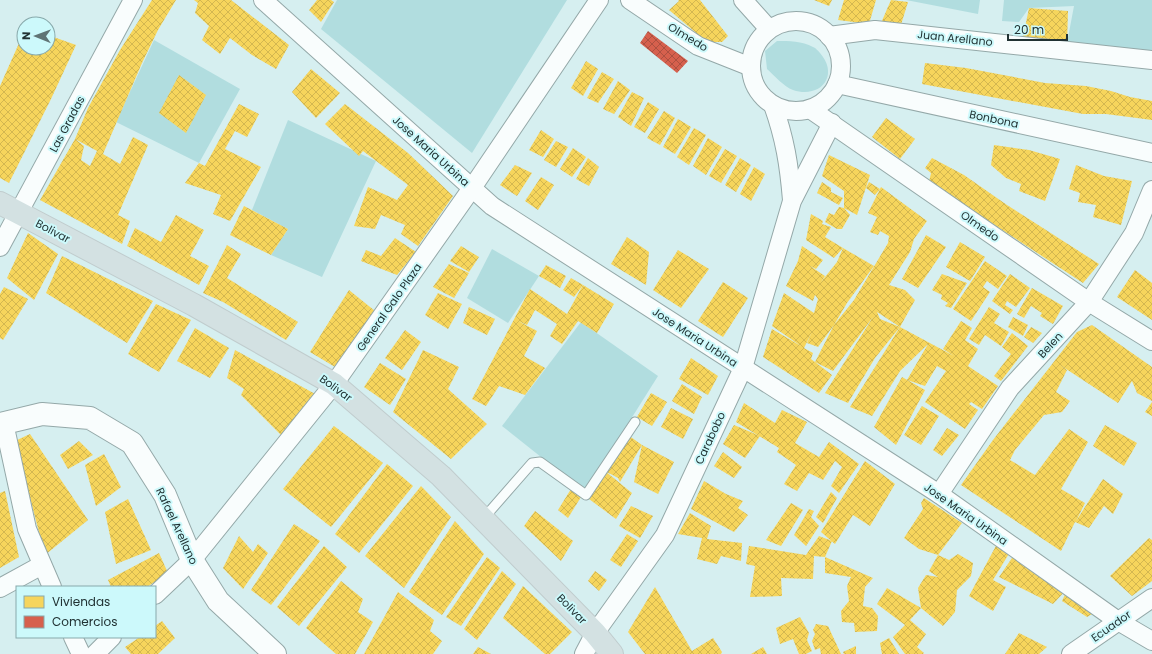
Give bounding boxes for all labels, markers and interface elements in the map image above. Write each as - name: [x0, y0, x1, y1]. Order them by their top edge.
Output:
- north arrow: [16, 16, 56, 56]
- scale bar: [1008, 16, 1067, 42]
- street label: Olmedo: [665, 19, 711, 55]
- text: 20 m: [1014, 21, 1044, 38]
- street label: Juan Arellano: [917, 26, 993, 50]
- text: N: [18, 32, 34, 40]
- street label: Las Gradas: [45, 93, 89, 155]
- street label: Bonbona: [968, 106, 1020, 132]
- street label: Jose Maria Urbina: [389, 112, 473, 190]
- street label: Olmedo: [957, 207, 1003, 245]
- street label: Bolivar: [33, 215, 73, 247]
- street label: General Galo Plaza: [353, 260, 425, 354]
- street label: Jose Maria Urbina: [649, 303, 741, 371]
- street label: Belen: [1034, 329, 1066, 361]
- street label: Bolivar: [316, 371, 356, 405]
- street label: Carabobo: [691, 409, 729, 467]
- street label: Jose Maria Urbina: [921, 479, 1011, 549]
- street label: Rafael Arellano: [152, 485, 202, 567]
- legend: [16, 586, 156, 638]
- street label: Bolivar: [553, 590, 591, 628]
- text: Viviendas: [52, 593, 110, 610]
- street label: Ecuador: [1088, 606, 1134, 646]
- text: Comercios: [52, 613, 117, 630]

